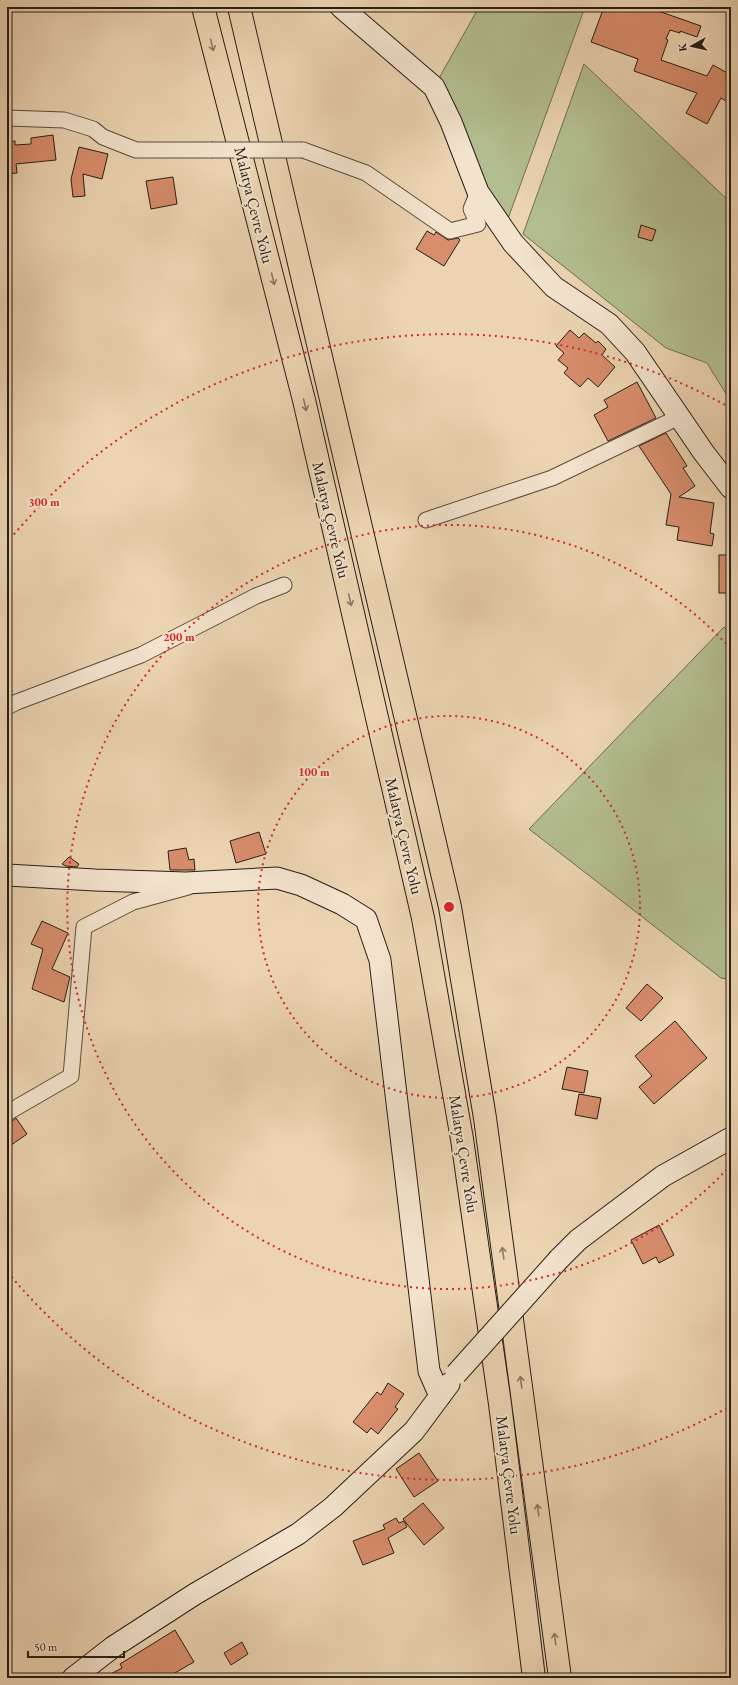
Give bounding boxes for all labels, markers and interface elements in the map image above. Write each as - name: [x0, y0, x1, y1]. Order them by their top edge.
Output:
- north arrow: [672, 26, 712, 66]
- one-way arrow: [209, 38, 217, 51]
- text: K: [674, 42, 690, 53]
- street label: Malatya Çevre Yolu: [229, 145, 279, 266]
- one-way arrow: [269, 272, 277, 285]
- one-way arrow: [302, 398, 309, 411]
- street label: Malatya Çevre Yolu: [307, 460, 355, 581]
- text: 300 m: [28, 494, 60, 510]
- one-way arrow: [346, 593, 354, 606]
- text: 200 m: [163, 629, 195, 645]
- text: 100 m: [298, 764, 330, 780]
- street label: Malatya Çevre Yolu: [380, 776, 428, 897]
- centre of rings: [442, 900, 456, 914]
- street label: Malatya Çevre Yolu: [444, 1094, 484, 1215]
- one-way arrow: [500, 1247, 507, 1260]
- one-way arrow: [517, 1376, 525, 1389]
- street label: Malatya Çevre Yolu: [491, 1415, 527, 1536]
- one-way arrow: [534, 1504, 542, 1517]
- scale bar: [28, 1633, 124, 1659]
- one-way arrow: [551, 1633, 559, 1646]
- text: 50 m: [34, 1639, 58, 1655]

